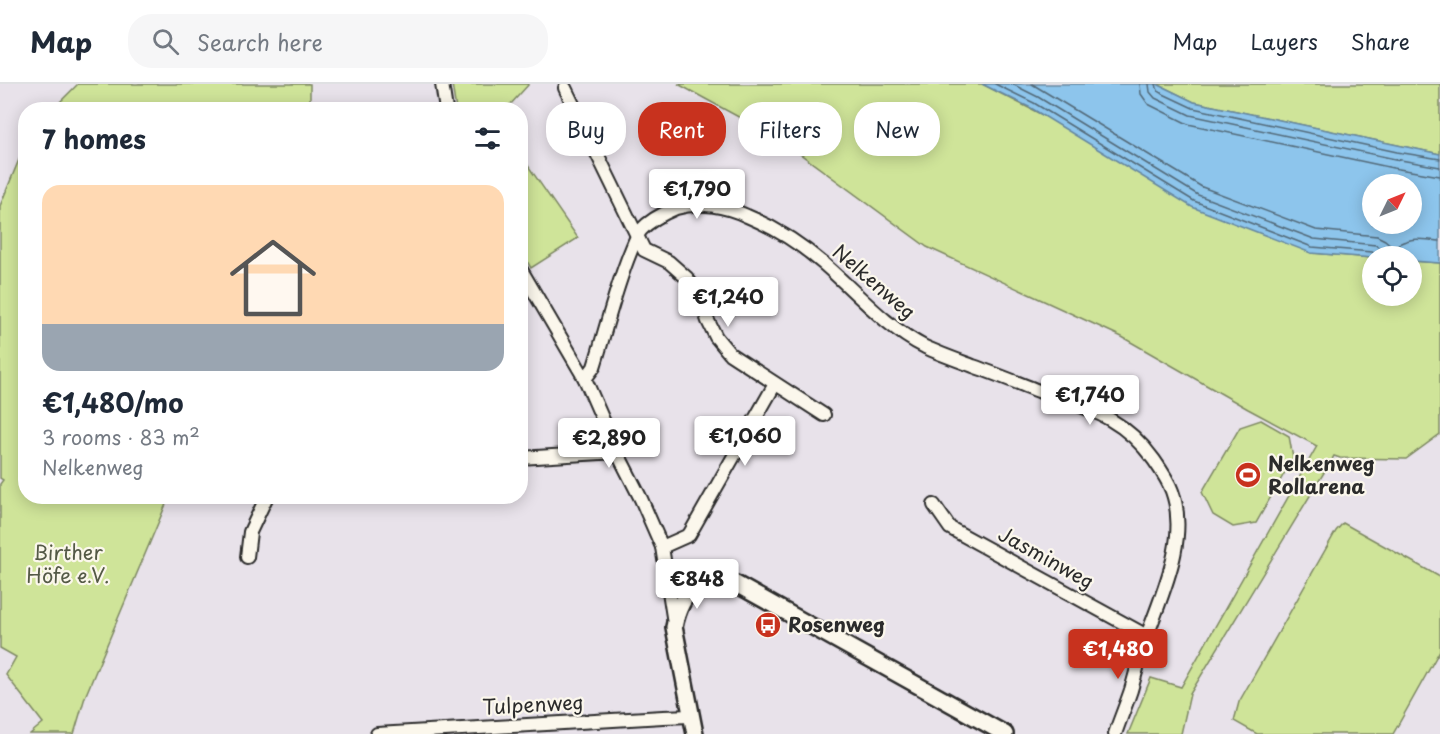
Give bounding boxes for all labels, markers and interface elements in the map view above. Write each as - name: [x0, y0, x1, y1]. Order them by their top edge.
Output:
- search box: [128, 14, 548, 68]
- text: Map: [30, 20, 92, 63]
- icon: search: [149, 25, 182, 58]
- text: Search here: [197, 25, 323, 58]
- text: Map: [1173, 25, 1217, 57]
- text: Layers: [1250, 25, 1318, 57]
- text: Share: [1351, 25, 1410, 57]
- chip: Buy: [546, 102, 626, 156]
- chip: Rent: [638, 102, 726, 156]
- chip: Filters: [738, 102, 842, 156]
- chip: New: [854, 102, 940, 156]
- text: 7 homes: [42, 119, 146, 158]
- icon: filters: [471, 122, 504, 155]
- pin: €1,790: [648, 169, 746, 220]
- text: €1,790: [663, 173, 731, 203]
- north arrow: [1362, 174, 1422, 234]
- map controls: [1362, 174, 1422, 306]
- icon: home: [219, 224, 327, 332]
- street label: Nelkenweg: [826, 237, 923, 326]
- button: locate: [1362, 246, 1422, 306]
- pin: €1,240: [679, 277, 777, 328]
- text: €1,240: [692, 281, 764, 311]
- pin: €1,740: [1041, 375, 1139, 426]
- text: €1,740: [1055, 379, 1125, 409]
- text: €1,480/mo: [42, 383, 183, 422]
- pin: €1,060: [696, 416, 794, 467]
- pin: €2,890: [560, 418, 658, 469]
- text: €1,060: [708, 420, 782, 450]
- text: 3 rooms · 83 m²: [42, 422, 200, 452]
- text: €2,890: [572, 422, 646, 452]
- place label: Nelkenweg Rollarena: [1268, 448, 1375, 501]
- text: Nelkenweg: [42, 452, 144, 482]
- sports icon: Nelkenweg Rollarena: [1233, 460, 1263, 490]
- street label: Jasminweg: [993, 518, 1100, 596]
- park label: Birther Höfe e.V.: [26, 537, 110, 590]
- pin: €848: [661, 559, 733, 610]
- text: €848: [670, 563, 724, 593]
- place label: Rosenweg: [788, 609, 885, 639]
- bus stop icon: Rosenweg: [753, 610, 783, 640]
- pin: €1,480: [1069, 629, 1167, 680]
- text: €1,480: [1082, 633, 1154, 663]
- street label: Tulpenweg: [481, 686, 584, 722]

